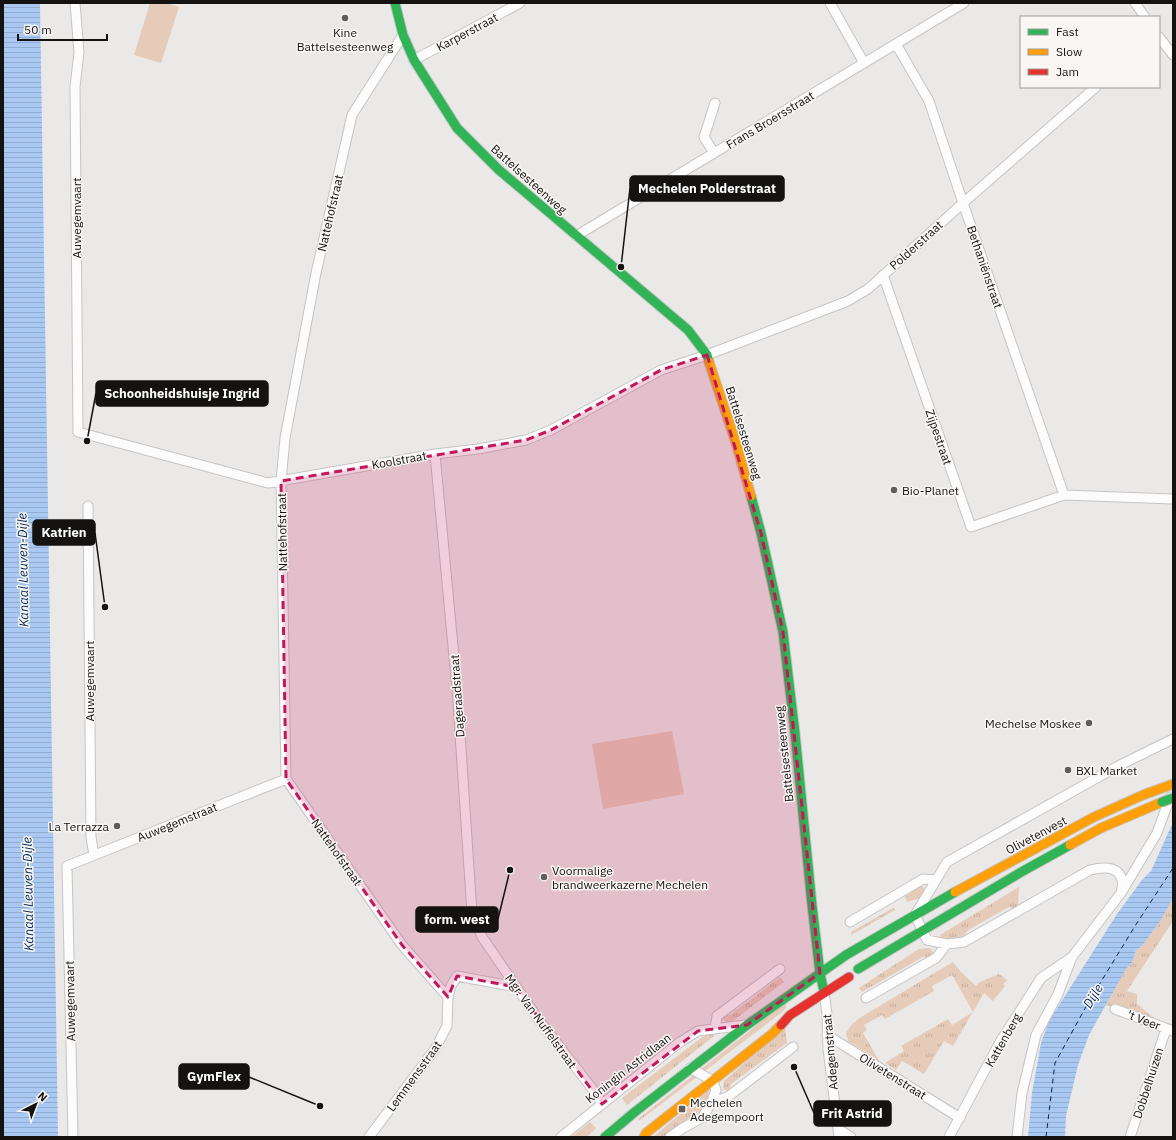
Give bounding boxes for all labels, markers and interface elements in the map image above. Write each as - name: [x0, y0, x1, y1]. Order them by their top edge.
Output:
- street label: Karperstraat: [434, 10, 500, 54]
- marker: Kine Battelsesteenweg: [340, 13, 350, 23]
- scale bar: [18, 16, 107, 42]
- legend: [1020, 16, 1160, 88]
- text: 50 m: [24, 22, 52, 37]
- text: Fast: [1056, 24, 1079, 39]
- place label: Kine Battelsesteenweg: [297, 25, 394, 54]
- text: Slow: [1056, 44, 1082, 59]
- text: Jam: [1056, 64, 1079, 79]
- street label: Frans Broersstraat: [723, 88, 817, 152]
- street label: Battelsesteenweg: [488, 141, 570, 217]
- street label: Nattehofstraat: [314, 173, 346, 253]
- callout: Mechelen Polderstraat: [630, 176, 784, 201]
- street label: Auwegemvaart: [69, 178, 84, 258]
- text: Mechelen Polderstraat: [638, 180, 776, 197]
- street label: Polderstraat: [886, 217, 946, 273]
- street label: Bethaniënstraat: [964, 224, 1006, 310]
- callout: Schoonheidshuisje Ingrid: [96, 381, 268, 406]
- text: Schoonheidshuisje Ingrid: [104, 385, 260, 402]
- street label: Battelsesteenweg: [723, 385, 766, 482]
- street label: Zijpestraat: [922, 407, 956, 467]
- street label: Koolstraat: [370, 448, 428, 472]
- place label: Bio-Planet: [902, 483, 959, 498]
- marker: Bio-Planet: [889, 485, 899, 495]
- street label: Nattehofstraat: [274, 493, 290, 571]
- water label: Kanaal Leuven-Dijle: [13, 512, 32, 627]
- callout: Katrien: [33, 520, 95, 545]
- text: Katrien: [41, 524, 87, 541]
- street label: Auwegemvaart: [82, 641, 97, 721]
- street label: Dageraadstraat: [447, 654, 467, 738]
- street label: Battelsesteenweg: [771, 704, 797, 803]
- place label: Mechelse Moskee: [985, 716, 1081, 731]
- marker: Mechelse Moskee: [1084, 718, 1094, 728]
- place label: BXL Market: [1076, 763, 1137, 778]
- marker: BXL Market: [1063, 765, 1073, 775]
- street label: Auwegemstraat: [135, 799, 219, 845]
- street label: Olivetenvest: [1003, 813, 1069, 857]
- street label: Nattehofstraat: [308, 816, 366, 888]
- place label: La Terrazza: [48, 819, 110, 834]
- marker: La Terrazza: [112, 821, 122, 831]
- water label: Kanaal Leuven-Dijle: [18, 836, 37, 951]
- place label: Voormalige brandweerkazerne Mechelen: [552, 863, 708, 892]
- marker: Voormalige brandweerkazerne Mechelen: [539, 872, 549, 882]
- callout: form. west: [416, 907, 498, 932]
- text: form. west: [424, 911, 490, 928]
- street label: Auwegemvaart: [62, 960, 78, 1042]
- street label: Mgr. Van Nuffelstraat: [502, 971, 580, 1071]
- water label: Dijle: [1079, 980, 1107, 1011]
- street label: 't Veer: [1125, 1007, 1163, 1033]
- street label: Kattenberg: [982, 1010, 1025, 1070]
- street label: Adegemstraat: [819, 1014, 841, 1090]
- street label: Koningin Astridlaan: [582, 1030, 674, 1106]
- street label: Lemmensstraat: [383, 1038, 445, 1114]
- street label: Dobbelhuizen: [1129, 1045, 1167, 1121]
- street label: Olivetenstraat: [857, 1049, 929, 1103]
- callout: GymFlex: [179, 1064, 249, 1089]
- text: GymFlex: [187, 1068, 242, 1085]
- north arrow: [16, 1084, 56, 1124]
- text: N: [35, 1089, 50, 1104]
- place label: Mechelen Adegempoort: [690, 1095, 764, 1124]
- callout: Frit Astrid: [814, 1101, 891, 1126]
- marker: Mechelen Adegempoort: [677, 1104, 687, 1114]
- text: Frit Astrid: [821, 1105, 883, 1122]

